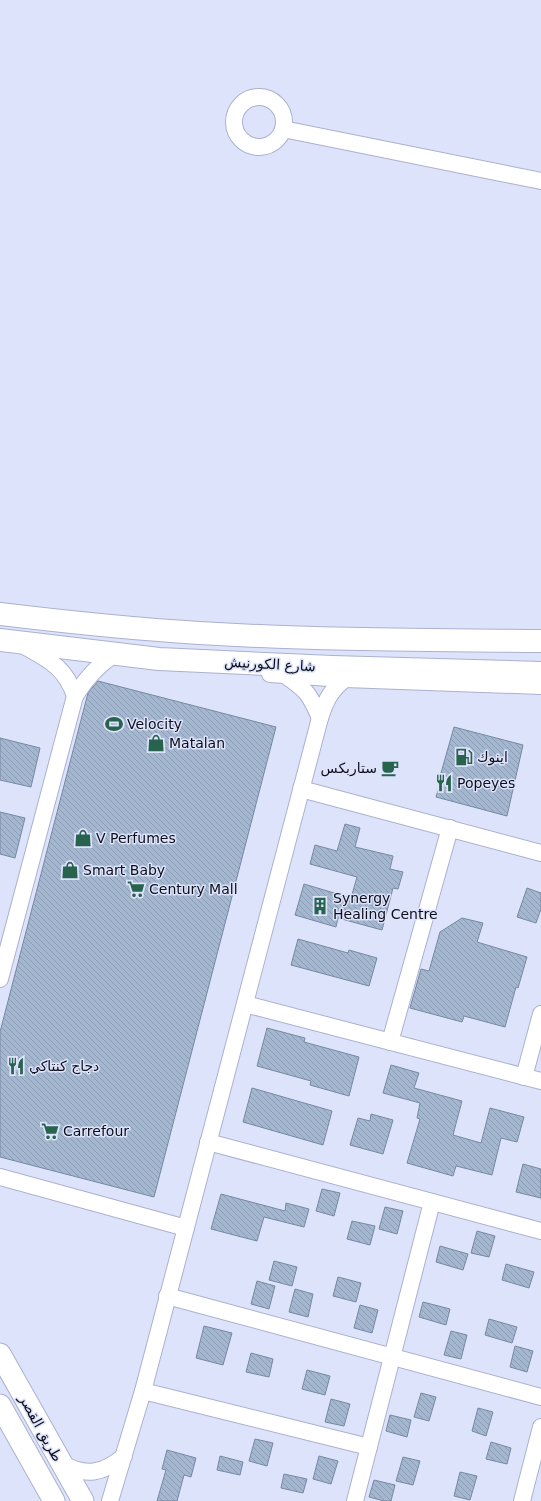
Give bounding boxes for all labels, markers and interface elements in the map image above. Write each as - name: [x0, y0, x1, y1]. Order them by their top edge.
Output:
- street label: شارع الكورنيش: [224, 654, 316, 675]
- sports icon: Velocity: [104, 714, 124, 734]
- place label: Velocity: [127, 716, 182, 732]
- shop icon: Matalan: [146, 733, 166, 753]
- place label: Matalan: [169, 735, 225, 751]
- fuel station icon: اينوك: [454, 747, 474, 767]
- place label: اينوك: [477, 749, 508, 766]
- cafe icon: ستاربكس: [380, 758, 400, 778]
- place label: ستاربكس: [321, 760, 377, 777]
- restaurant icon: Popeyes: [434, 773, 454, 793]
- place label: Popeyes: [457, 775, 515, 791]
- shop icon: V Perfumes: [73, 828, 93, 848]
- place label: V Perfumes: [96, 830, 176, 846]
- shop icon: Smart Baby: [60, 860, 80, 880]
- place label: Smart Baby: [83, 862, 165, 878]
- supermarket icon: Century Mall: [126, 879, 146, 899]
- place label: Century Mall: [149, 881, 238, 897]
- place label: Synergy Healing Centre: [333, 890, 438, 922]
- building icon: Synergy Healing Centre: [310, 896, 330, 916]
- restaurant icon: دجاج كنتاكي: [6, 1056, 26, 1076]
- place label: دجاج كنتاكي: [29, 1058, 99, 1075]
- supermarket icon: Carrefour: [40, 1121, 60, 1141]
- place label: Carrefour: [63, 1123, 129, 1139]
- street label: طريق القصر: [15, 1391, 66, 1465]

